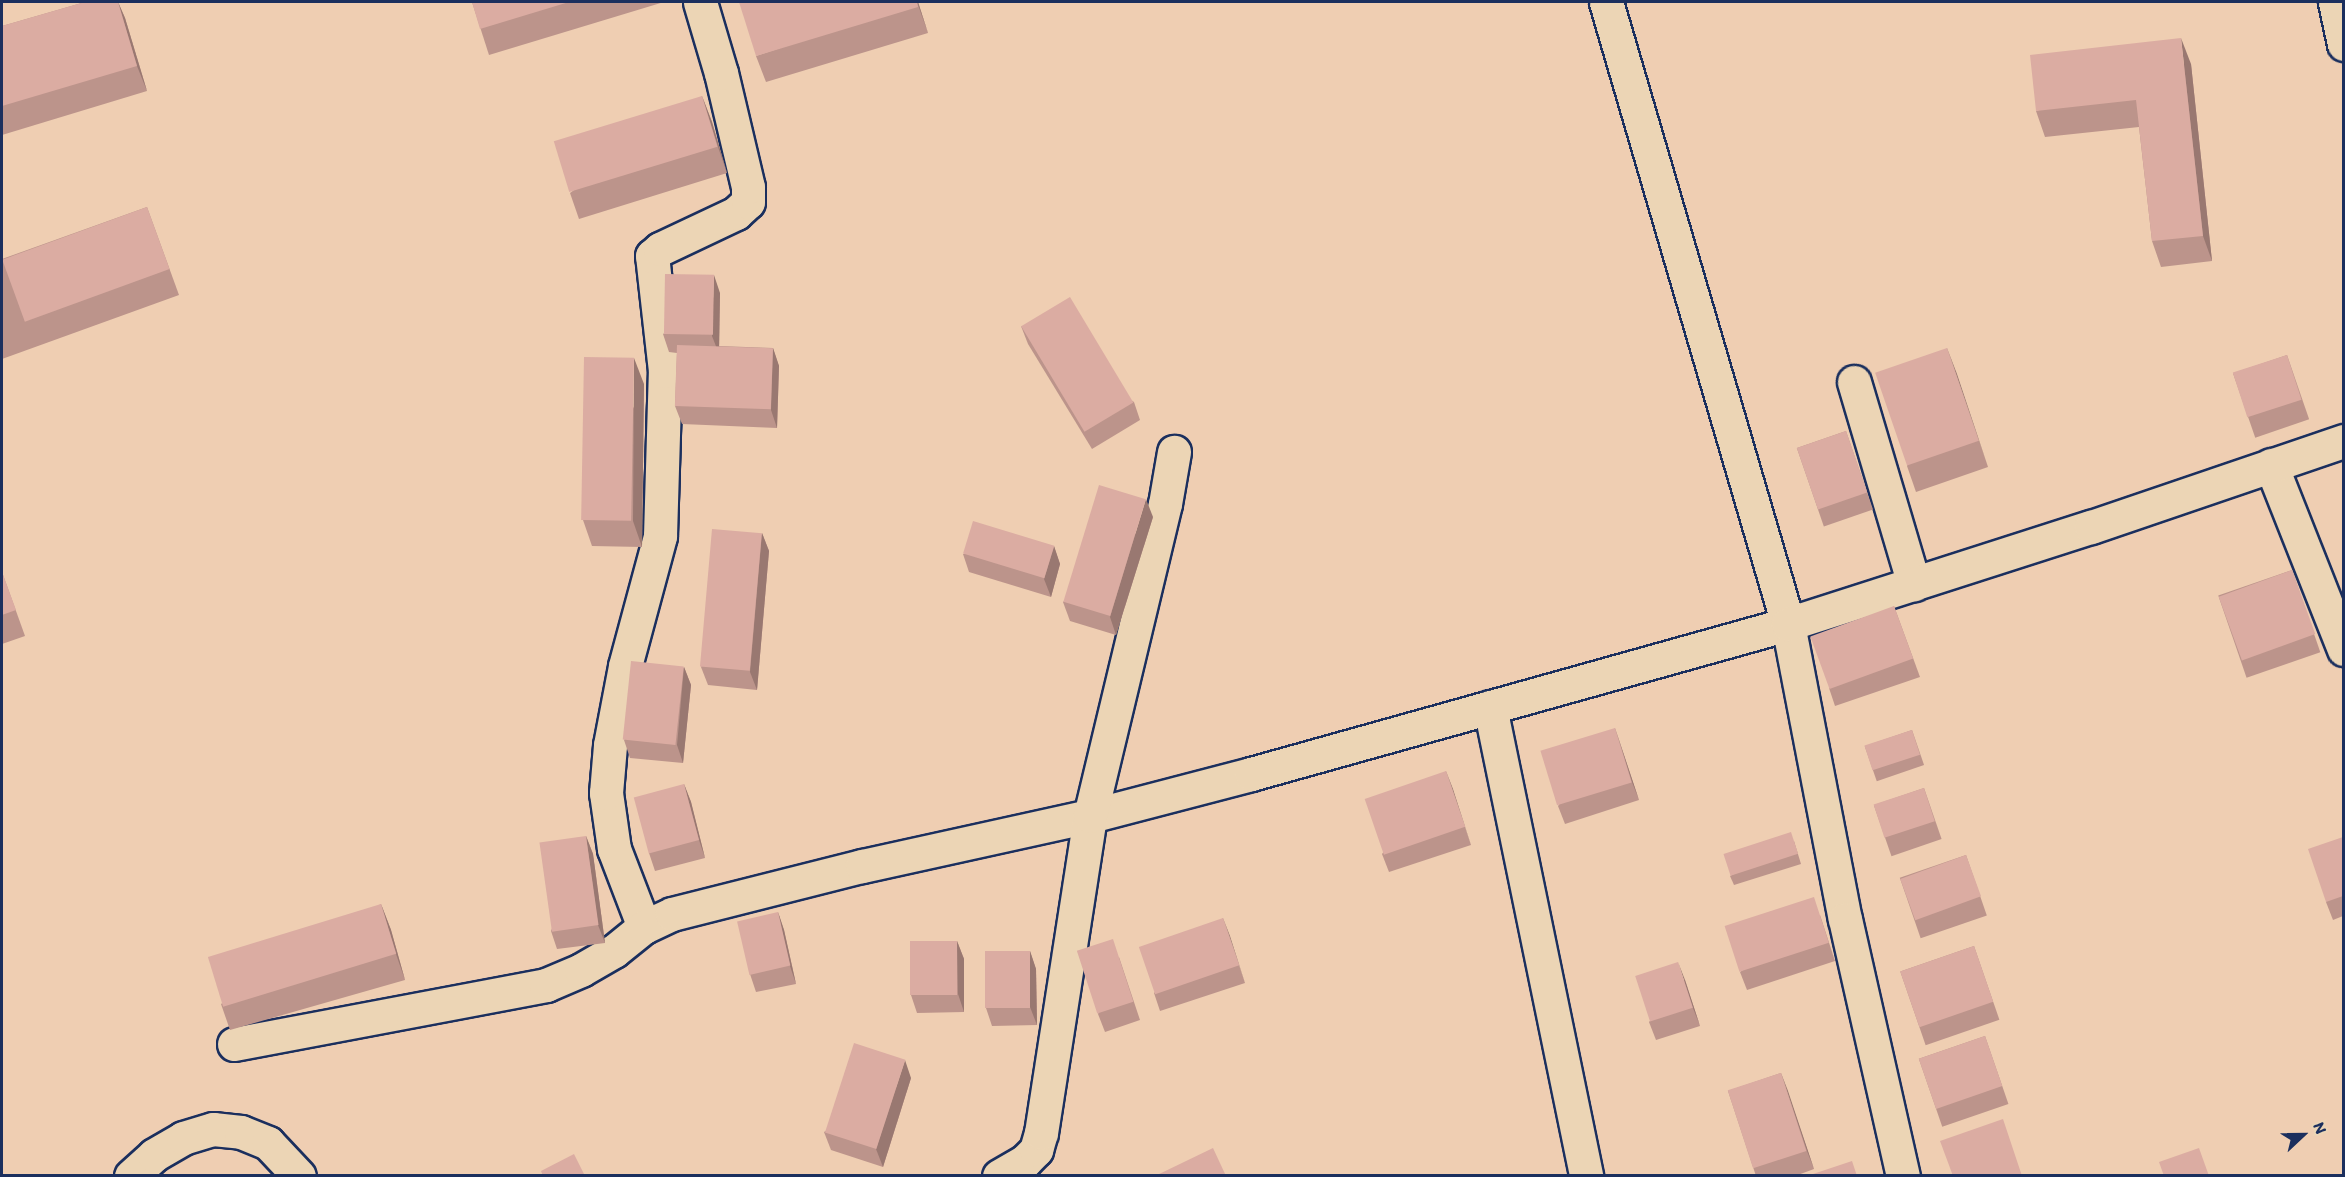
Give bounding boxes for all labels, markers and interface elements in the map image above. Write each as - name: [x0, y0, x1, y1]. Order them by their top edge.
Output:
- north arrow: [2273, 1105, 2333, 1165]
- text: N: [2309, 1119, 2331, 1137]

